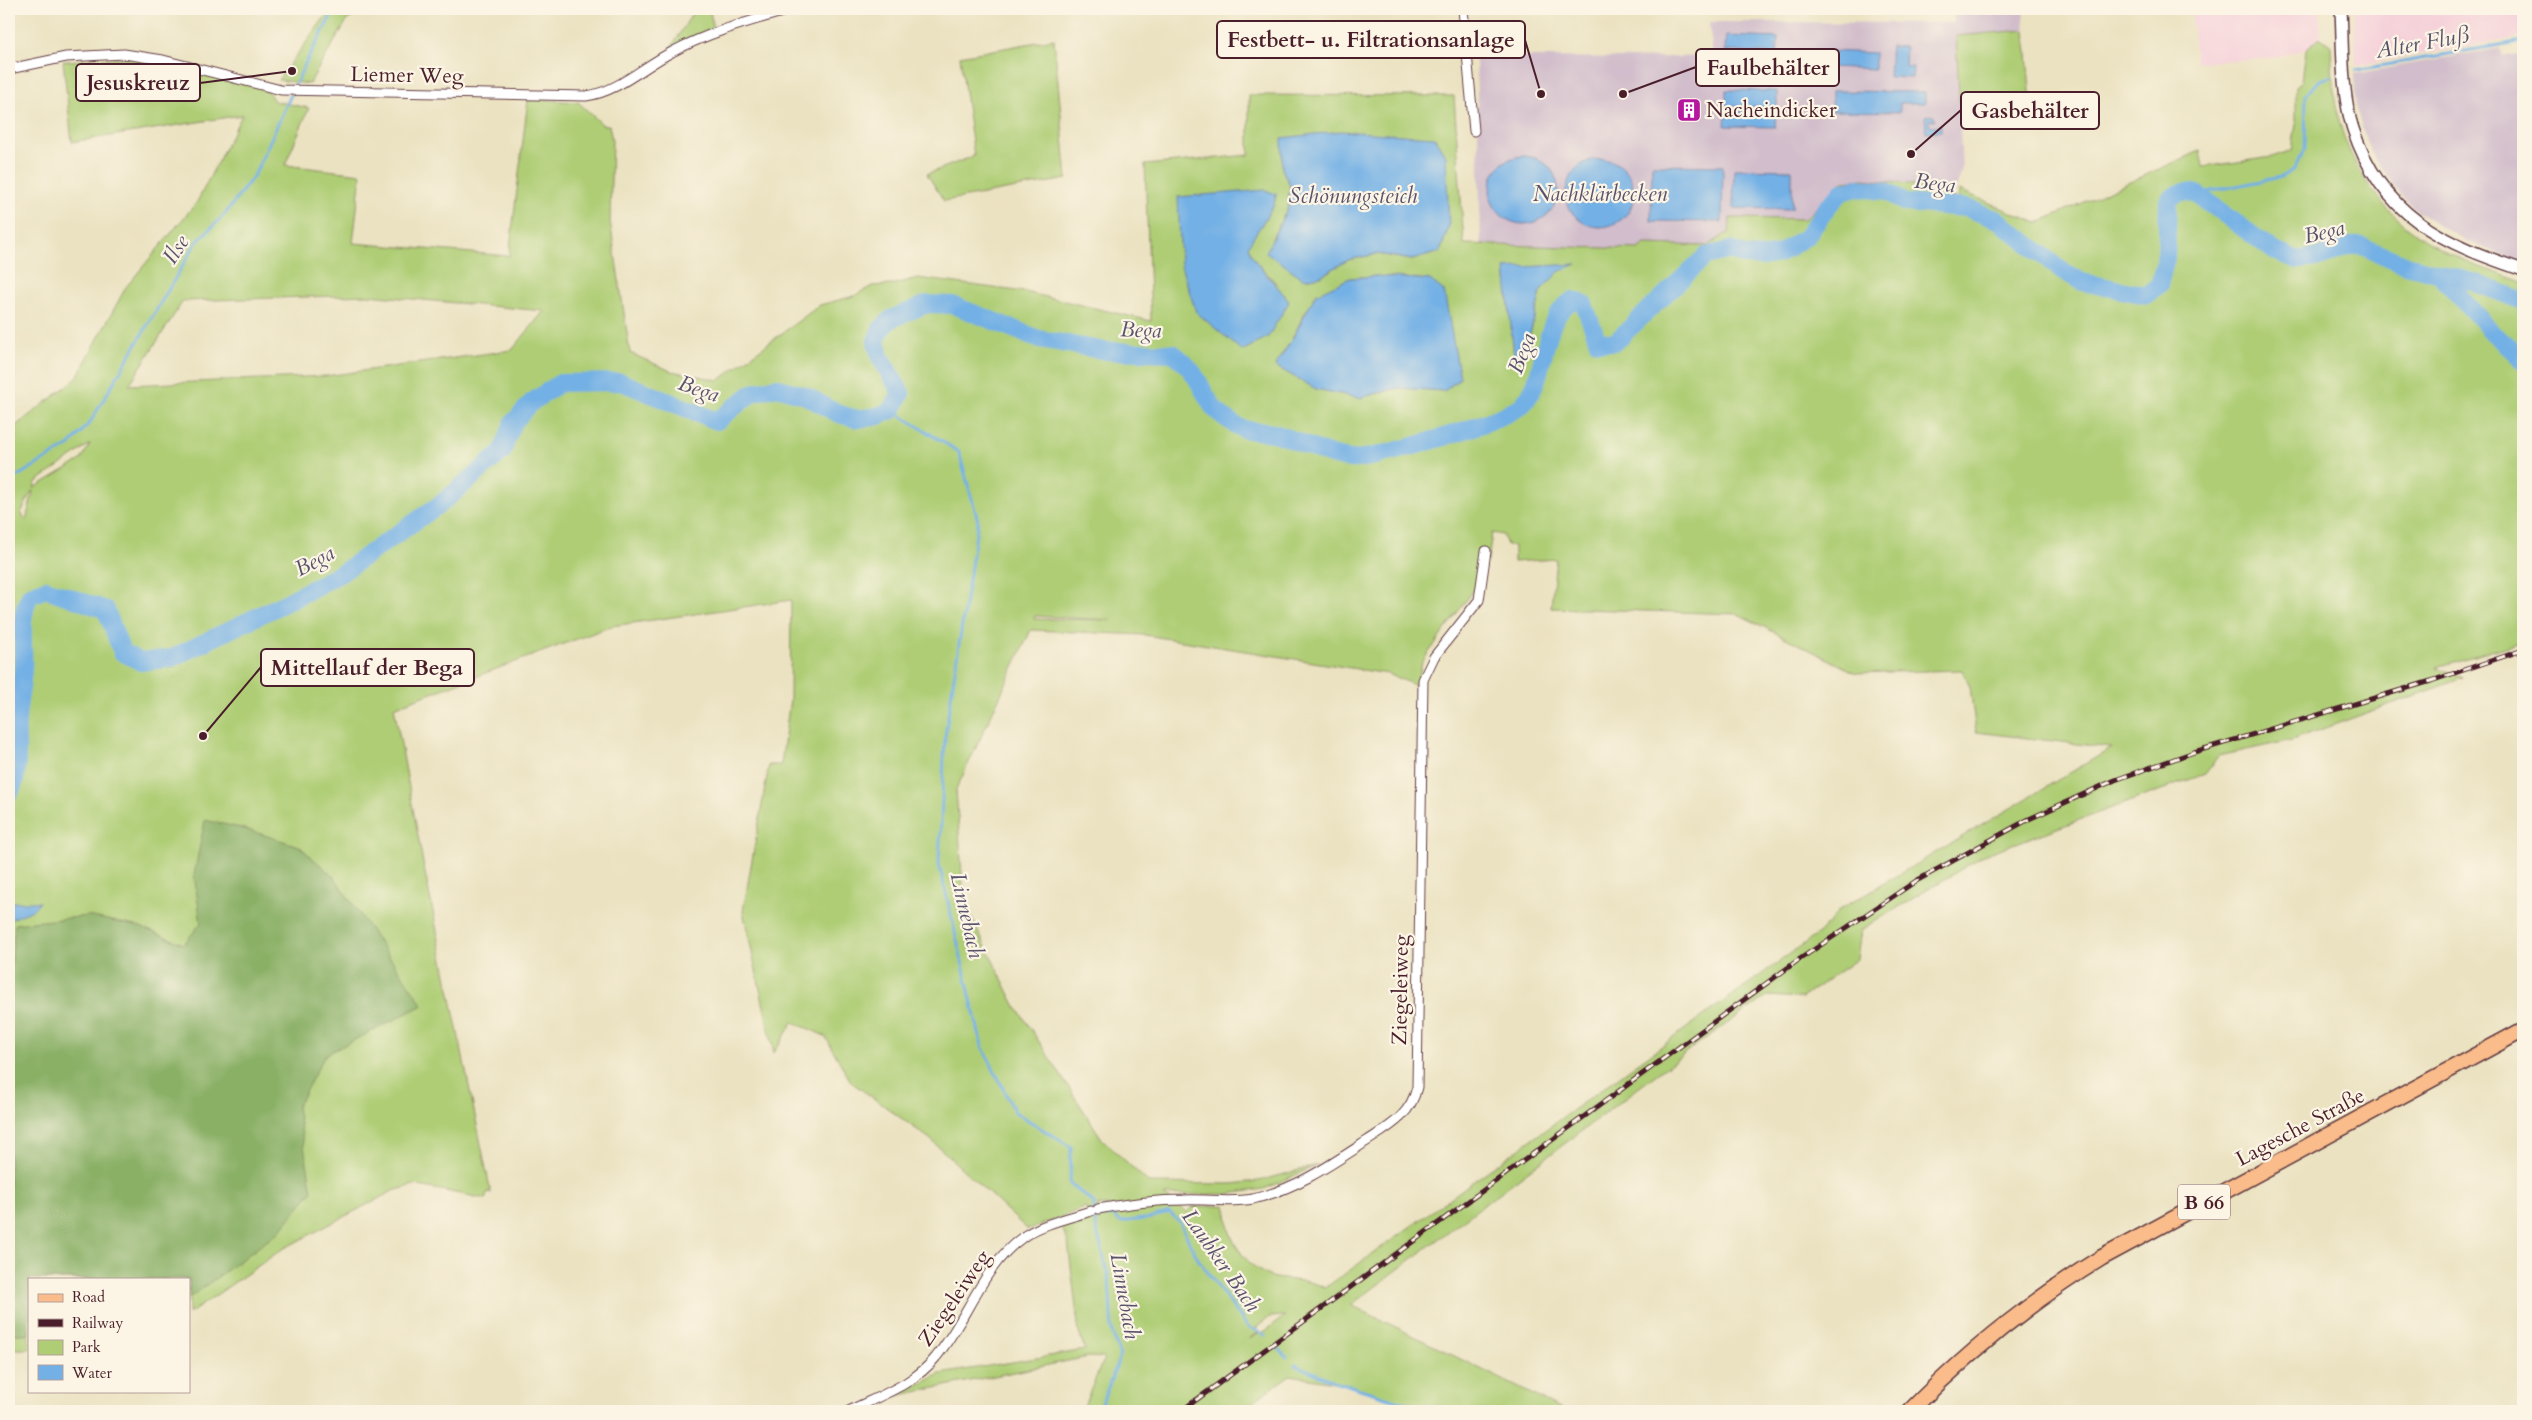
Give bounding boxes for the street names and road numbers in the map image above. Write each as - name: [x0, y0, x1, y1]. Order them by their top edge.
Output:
- street label: Liemer Weg: [350, 60, 464, 91]
- street label: Ziegeleiweg: [1385, 934, 1416, 1046]
- street label: Lagesche Straße: [2231, 1081, 2370, 1174]
- road number: B 66: [2178, 1184, 2230, 1220]
- street label: Ziegeleiweg: [911, 1244, 997, 1352]

